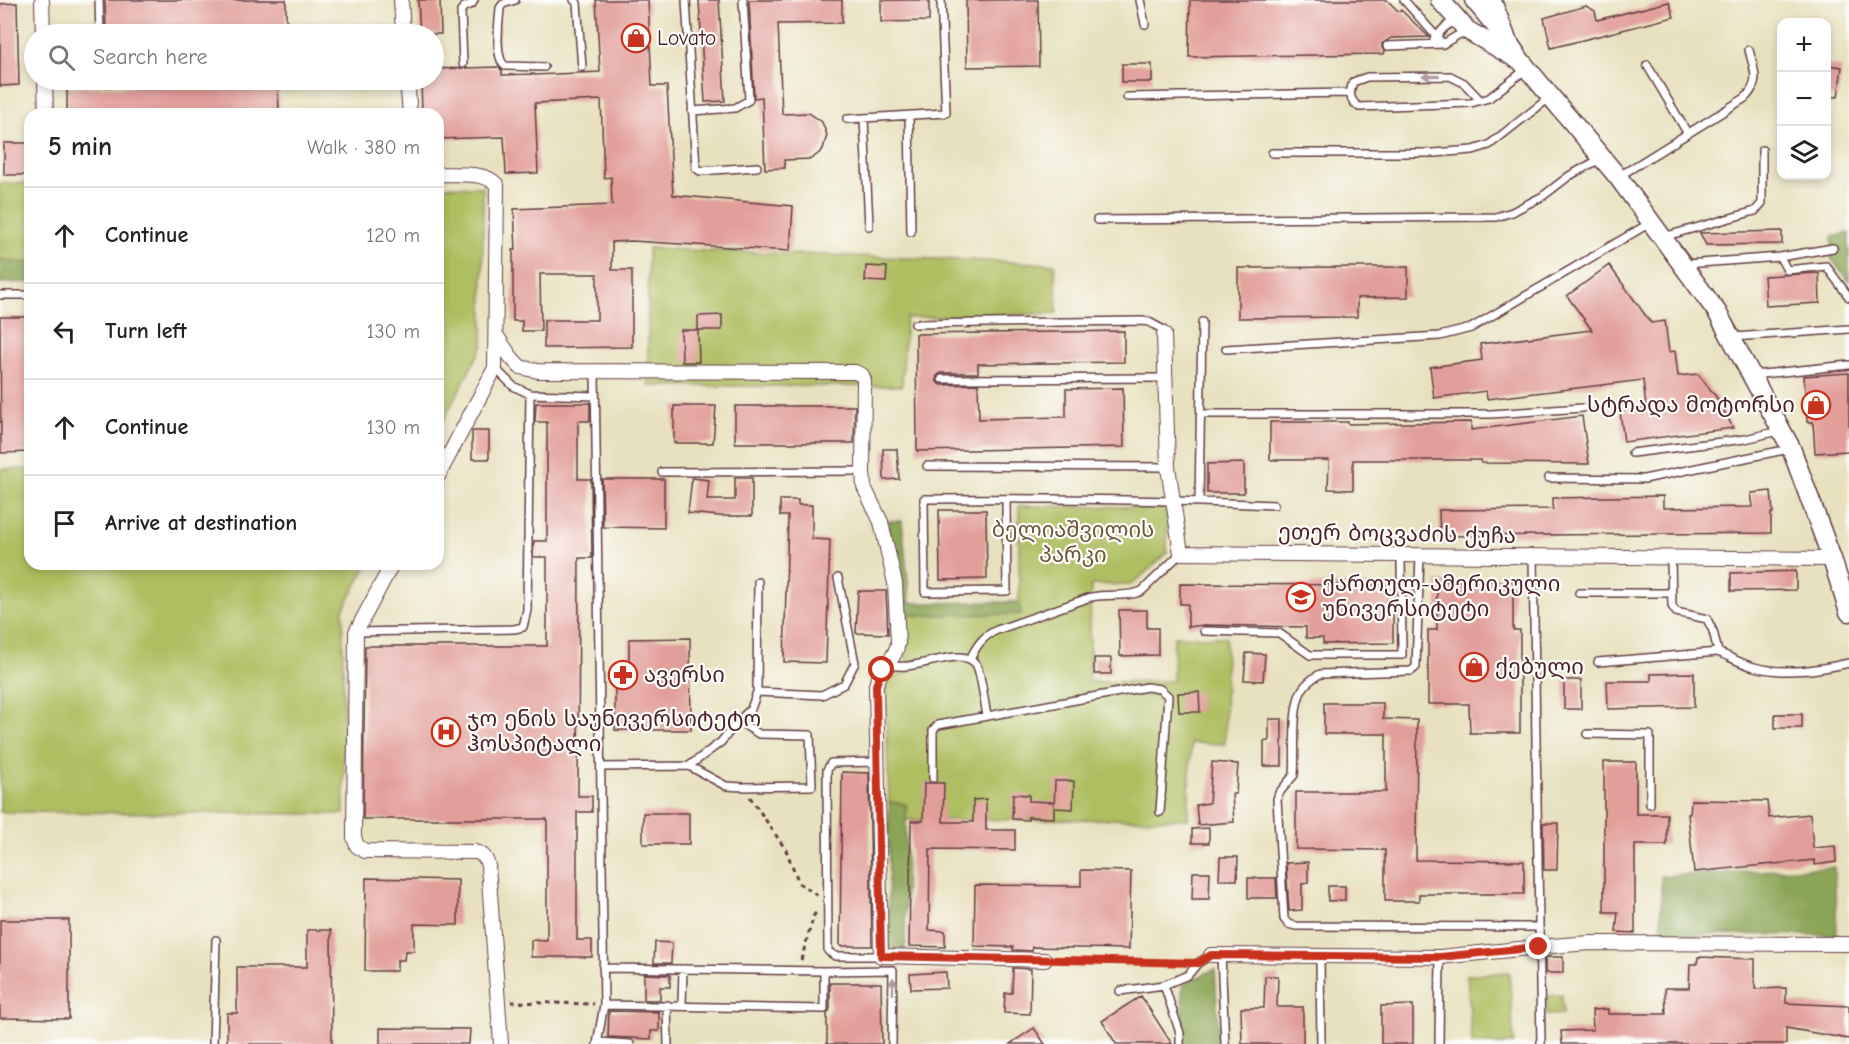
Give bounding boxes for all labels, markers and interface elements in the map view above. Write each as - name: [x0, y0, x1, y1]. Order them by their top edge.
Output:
- map controls: [1777, 18, 1831, 180]
- button: +: [1777, 18, 1831, 72]
- shop icon: Lovato: [620, 22, 652, 54]
- search box: [24, 24, 444, 90]
- place label: Lovato: [657, 25, 716, 51]
- icon: search: [45, 41, 78, 74]
- text: Search here: [93, 44, 208, 70]
- one-way arrow: [1421, 71, 1440, 81]
- button: −: [1777, 72, 1831, 126]
- button: layers: [1777, 126, 1831, 180]
- text: 5 min: [48, 132, 112, 162]
- text: Walk · 380 m: [307, 136, 420, 159]
- icon: ahead: [48, 219, 81, 252]
- text: Continue: [105, 222, 188, 248]
- text: 120 m: [366, 224, 420, 247]
- icon: left: [48, 315, 81, 348]
- text: Turn left: [105, 318, 187, 344]
- text: 130 m: [367, 320, 420, 343]
- shop icon: სტრადა მოტორსი: [1800, 389, 1832, 421]
- place label: სტრადა მოტორსი: [1587, 392, 1795, 418]
- icon: ahead: [48, 411, 81, 444]
- text: Continue: [105, 414, 188, 440]
- text: 130 m: [367, 416, 420, 439]
- icon: arrive: [48, 507, 81, 540]
- text: Arrive at destination: [105, 510, 297, 536]
- park label: ბელიაშვილის პარკი: [992, 517, 1154, 568]
- street label: ეთერ ბოცვაძის ქუჩა: [1278, 519, 1516, 549]
- place label: ქართულ-ამერიკული უნივერსიტეტი: [1322, 571, 1560, 622]
- school or university icon: ქართულ-ამერიკული უნივერსიტეტი: [1285, 581, 1317, 613]
- shop icon: ქებული: [1458, 651, 1490, 683]
- place label: ქებული: [1495, 654, 1584, 680]
- route start: [868, 656, 894, 682]
- pharmacy icon: ავერსი: [607, 659, 639, 691]
- place label: ავერსი: [644, 662, 725, 688]
- place label: ჯო ენის საუნივერსიტეტო ჰოსპიტალი: [467, 706, 761, 757]
- hospital icon: ჯო ენის საუნივერსიტეტო ჰოსპიტალი: [430, 716, 462, 748]
- route end: [1525, 933, 1551, 959]
- one-way arrow: [888, 976, 898, 995]

